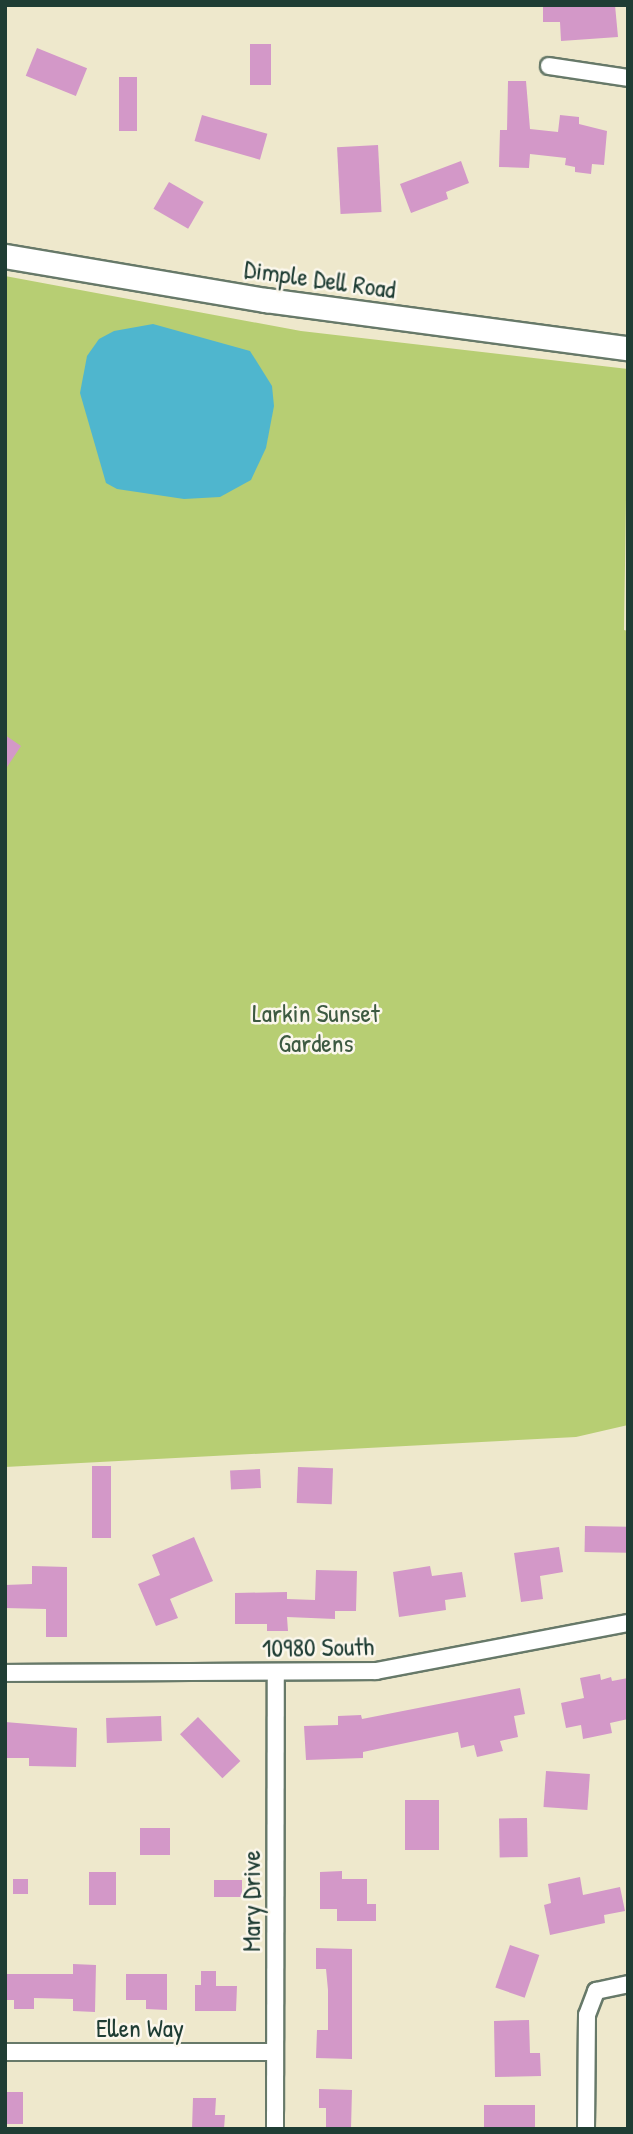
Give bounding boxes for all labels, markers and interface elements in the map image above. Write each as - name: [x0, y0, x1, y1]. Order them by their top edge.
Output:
- street label: Dimple Dell Road: [242, 253, 398, 305]
- park label: Larkin Sunset Gardens: [252, 997, 380, 1058]
- street label: 10980 South: [262, 1630, 374, 1664]
- street label: Mary Drive: [235, 1850, 267, 1952]
- street label: Ellen Way: [96, 2012, 184, 2044]

